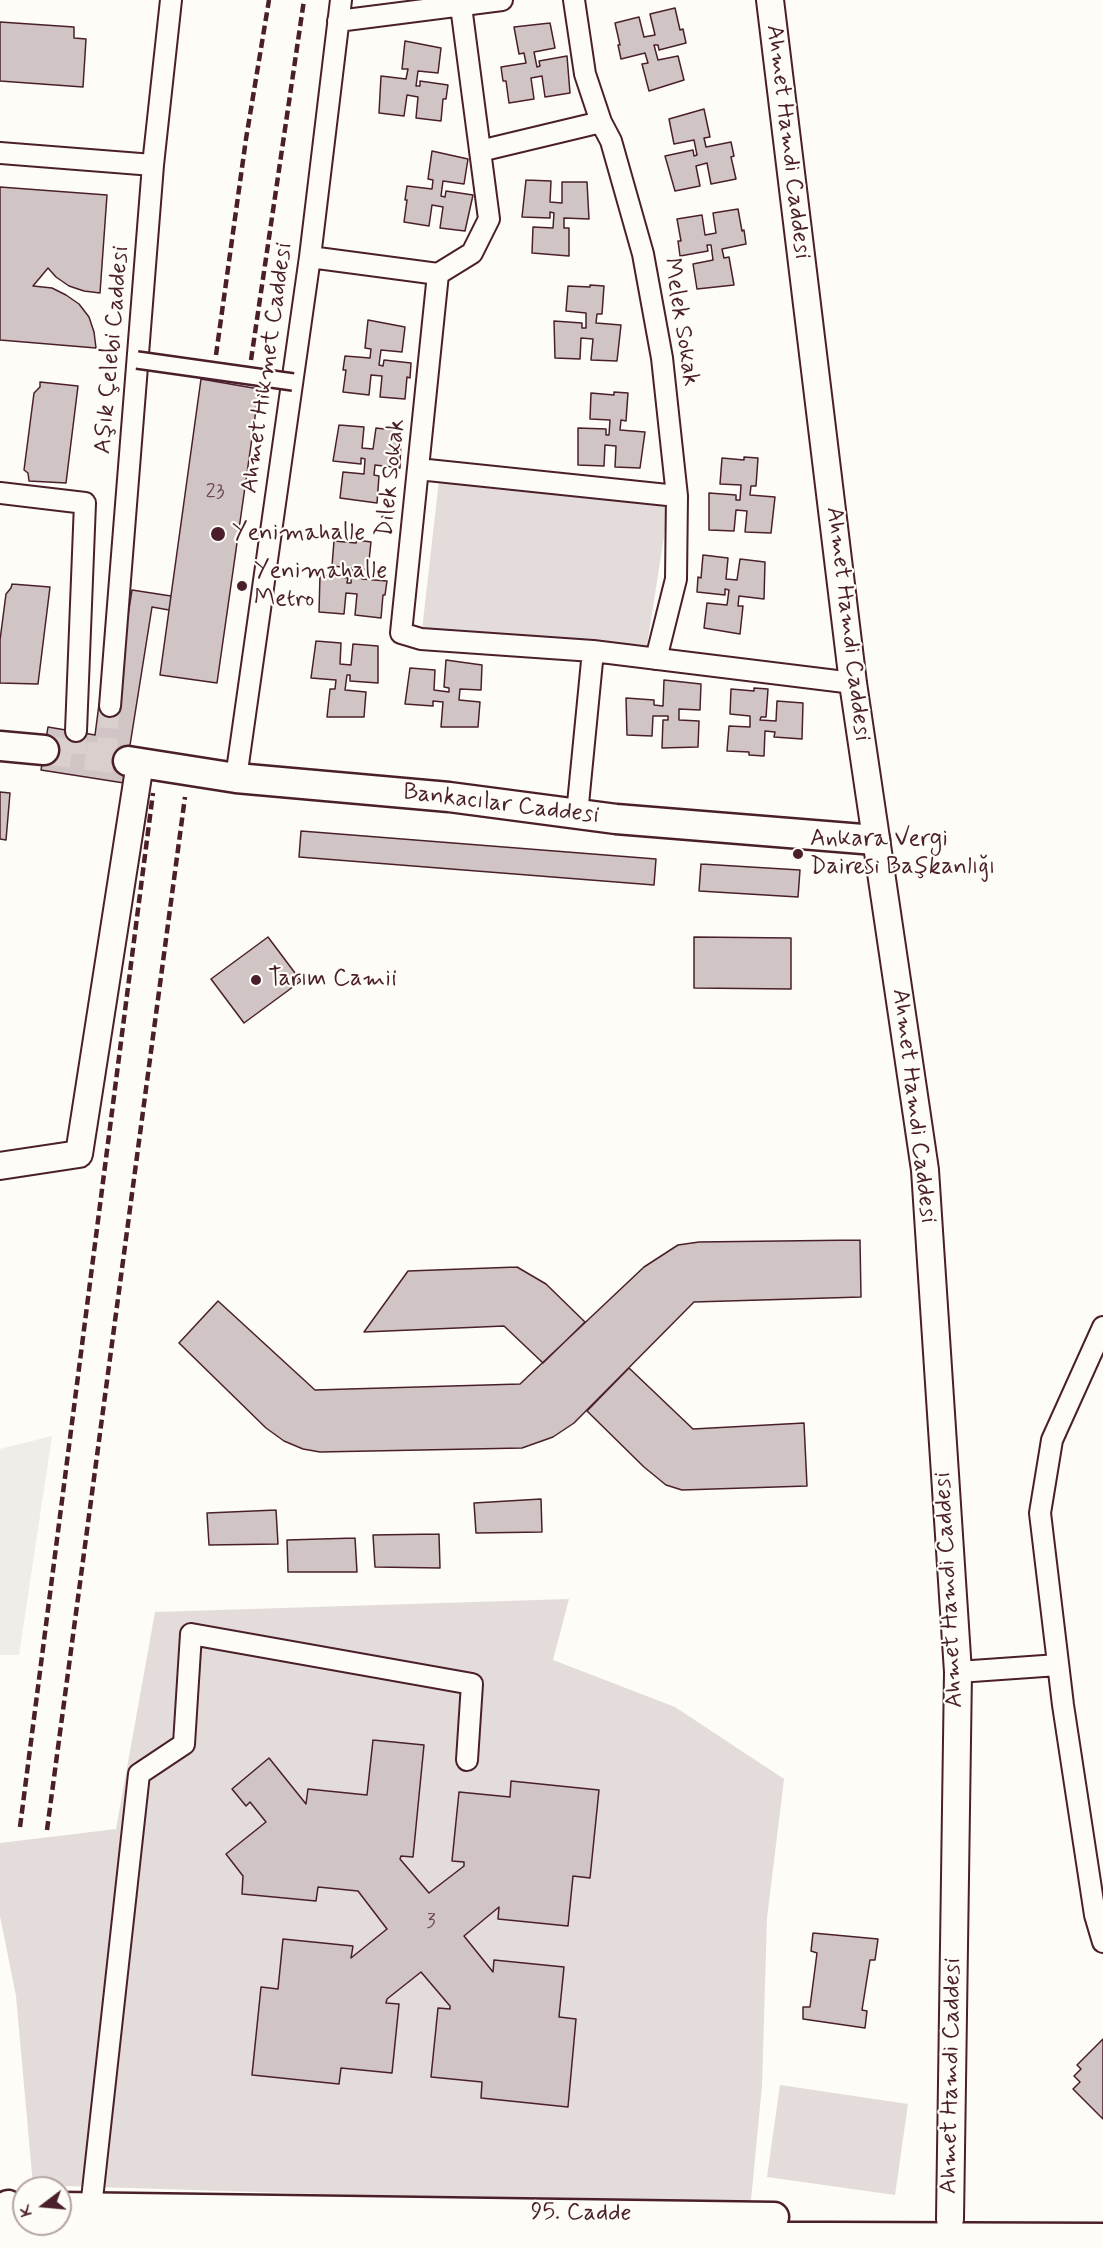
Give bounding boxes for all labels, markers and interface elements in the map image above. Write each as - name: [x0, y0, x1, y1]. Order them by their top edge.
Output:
- street label: Ahmet Hamdi Caddesi: [758, 23, 816, 261]
- street label: Ahmet Hikmet Caddesi: [236, 241, 300, 495]
- street label: Aşık Çelebi Caddesi: [90, 245, 136, 455]
- street label: Melek Sokak: [656, 256, 704, 388]
- street label: Dilek Sokak: [371, 418, 413, 538]
- house number: 23: [205, 480, 225, 506]
- street label: Ahmet Hamdi Caddesi: [818, 505, 876, 743]
- place label: Yenimahalle: [232, 520, 365, 548]
- marker: Yenimahalle: [209, 525, 227, 543]
- place label: Yenimahalle Metro: [254, 558, 387, 614]
- marker: Yenimahalle Metro: [235, 579, 249, 593]
- street label: Bankacılar Caddesi: [401, 779, 601, 831]
- place label: Ankara Vergi Dairesi Başkanlığı: [810, 826, 995, 882]
- marker: Ankara Vergi Dairesi Başkanlığı: [791, 847, 805, 861]
- place label: Tarım Camii: [268, 966, 397, 994]
- marker: Tarım Camii: [249, 973, 263, 987]
- street label: Ahmet Hamdi Caddesi: [884, 987, 942, 1225]
- street label: Ahmet Hamdi Caddesi: [929, 1471, 971, 1709]
- house number: 3: [426, 1910, 436, 1936]
- street label: Ahmet Hamdi Caddesi: [936, 1958, 968, 2194]
- north arrow: [12, 2176, 72, 2236]
- street label: 95. Cadde: [530, 2199, 632, 2229]
- text: K: [14, 2202, 38, 2219]

